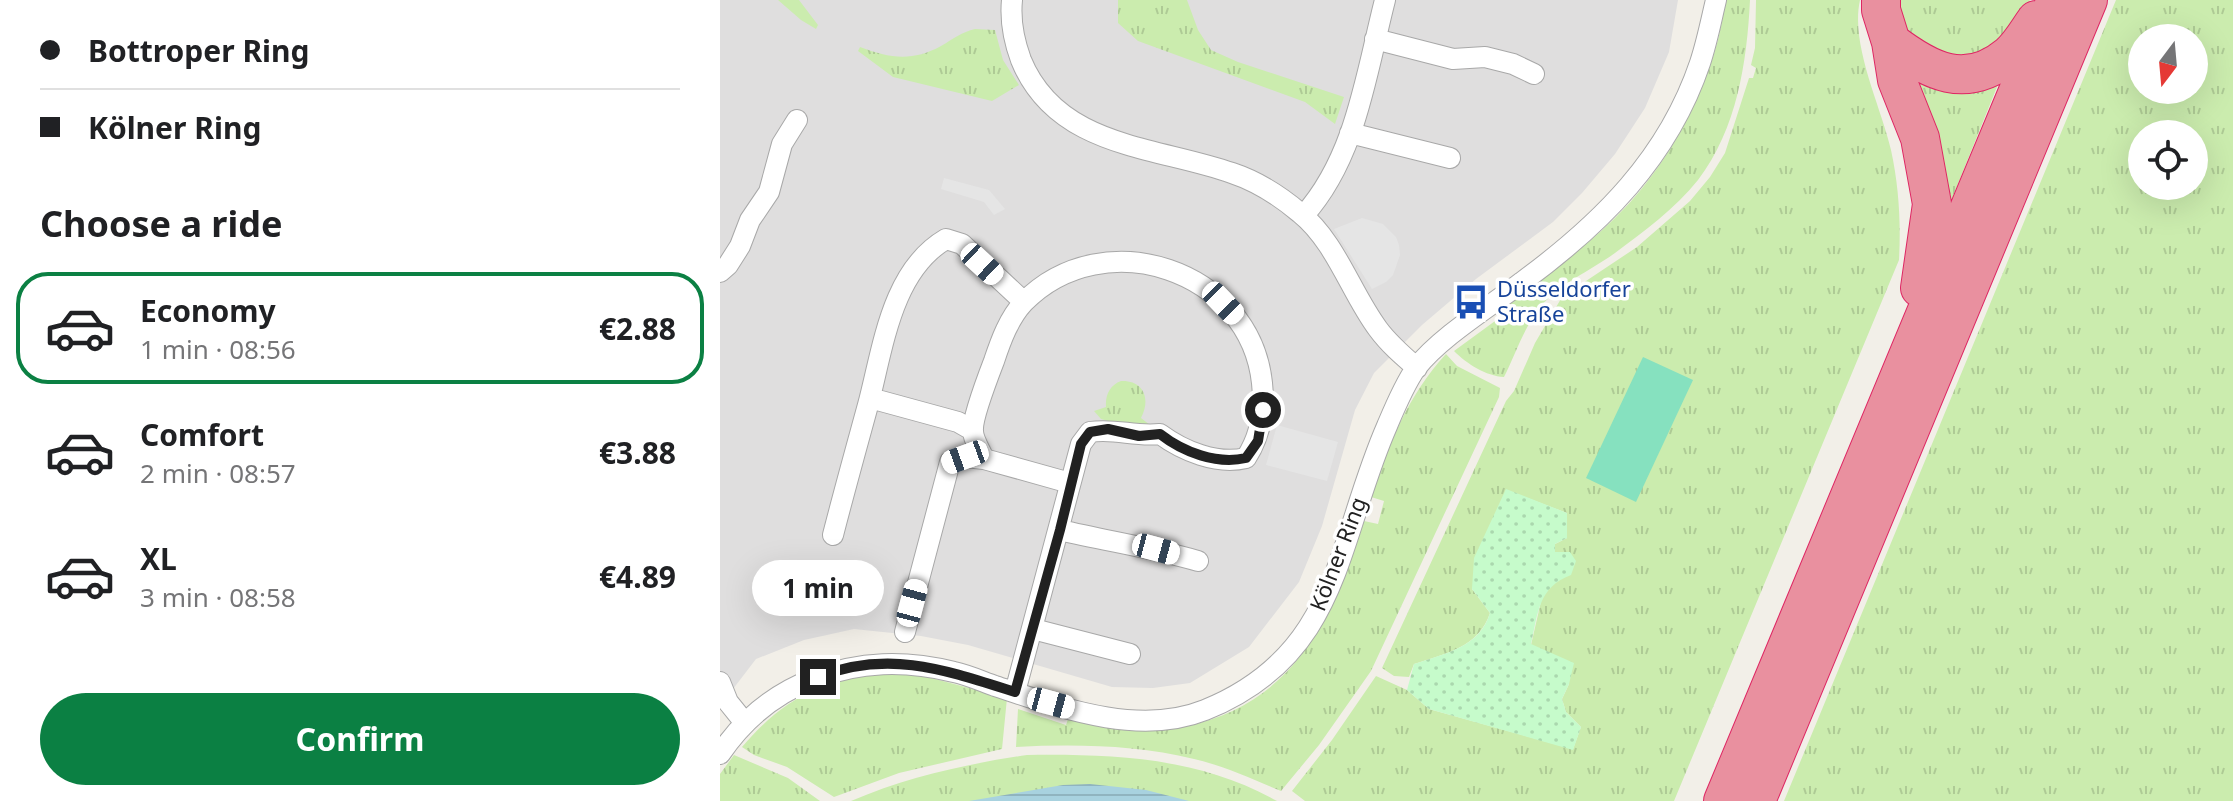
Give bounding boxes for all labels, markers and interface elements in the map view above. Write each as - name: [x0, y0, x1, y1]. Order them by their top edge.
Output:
- north arrow: [2128, 24, 2208, 104]
- map controls: [2128, 24, 2208, 200]
- text: Bottroper Ring: [88, 30, 310, 71]
- text: Kölner Ring: [88, 107, 261, 148]
- button: locate: [2128, 120, 2208, 200]
- text: Choose a ride: [40, 199, 282, 248]
- car: [956, 239, 1008, 289]
- place label: Düsseldorfer Straße: [1497, 273, 1631, 328]
- car: [1198, 277, 1248, 329]
- bus stop icon: Düsseldorfer Straße: [1452, 283, 1490, 321]
- text: Economy: [140, 290, 276, 331]
- icon: car: [44, 292, 116, 364]
- text: €2.88: [599, 308, 676, 349]
- text: 1 min · 08:56: [140, 331, 296, 367]
- route start: [1245, 392, 1281, 428]
- text: Comfort: [140, 414, 264, 455]
- icon: car: [44, 416, 116, 488]
- text: €3.88: [599, 432, 676, 473]
- car: [938, 438, 992, 476]
- text: 2 min · 08:57: [140, 455, 296, 491]
- street label: Kölner Ring: [1302, 492, 1373, 615]
- car: [1130, 531, 1182, 567]
- text: XL: [140, 538, 177, 579]
- icon: car: [44, 540, 116, 612]
- text: €4.89: [599, 556, 676, 597]
- callout: 1 min: [752, 561, 884, 617]
- text: 1 min: [782, 570, 854, 606]
- car: [894, 577, 930, 629]
- text: 3 min · 08:58: [140, 579, 296, 615]
- route end: [800, 659, 836, 695]
- car: [1025, 685, 1077, 721]
- button: Confirm: [40, 693, 680, 785]

